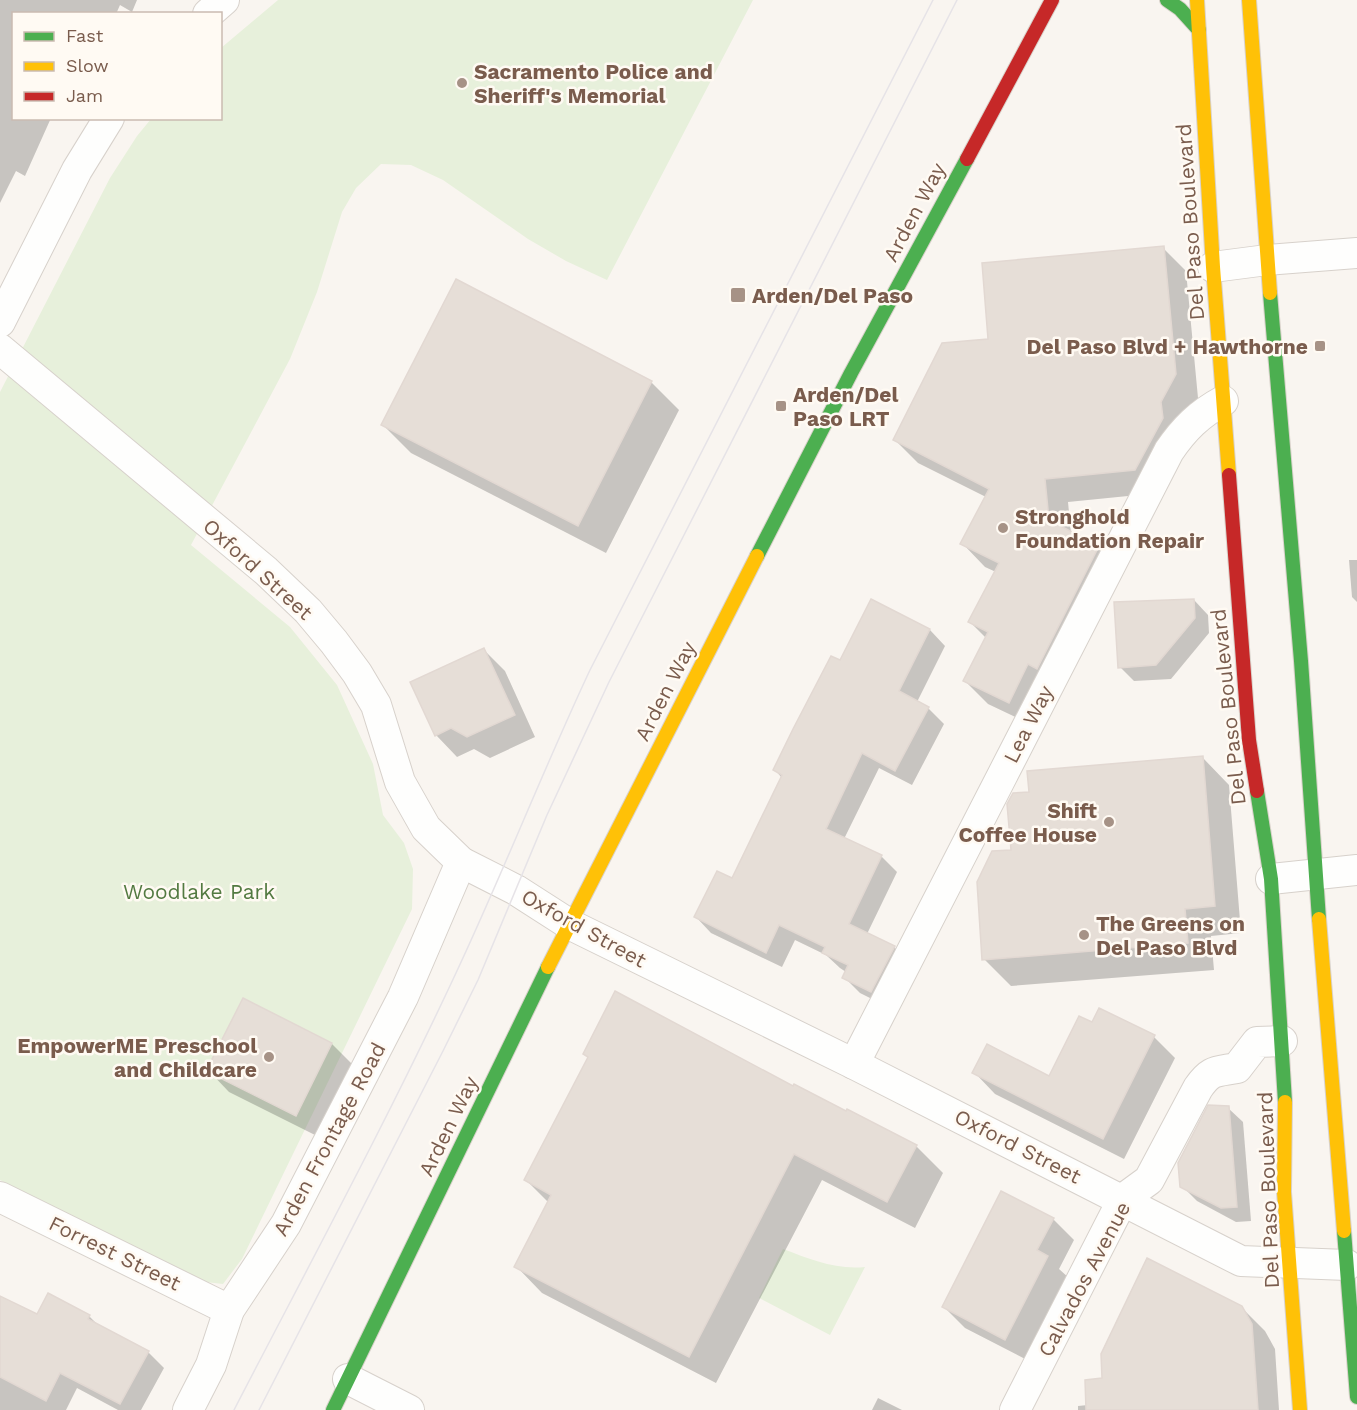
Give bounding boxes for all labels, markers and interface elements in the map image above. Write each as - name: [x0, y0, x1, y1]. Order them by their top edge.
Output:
- legend: [12, 12, 222, 120]
- text: Fast: [66, 25, 104, 46]
- text: Slow: [66, 55, 109, 76]
- place label: Sacramento Police and Sheriff's Memorial: [474, 59, 713, 108]
- marker: Sacramento Police and Sheriff's Memorial: [455, 76, 469, 90]
- text: Jam: [66, 85, 103, 106]
- street label: Del Paso Boulevard: [1171, 123, 1209, 321]
- street label: Arden Way: [877, 158, 951, 266]
- place label: Arden/Del Paso: [752, 283, 913, 308]
- marker: Arden/Del Paso: [729, 286, 747, 304]
- place label: Del Paso Blvd + Hawthorne: [1027, 334, 1308, 359]
- marker: Del Paso Blvd + Hawthorne: [1313, 339, 1327, 353]
- place label: Arden/Del Paso LRT: [793, 382, 899, 431]
- marker: Arden/Del Paso LRT: [774, 399, 788, 413]
- place label: Stronghold Foundation Repair: [1015, 504, 1204, 553]
- street label: Oxford Street: [198, 513, 318, 625]
- marker: Stronghold Foundation Repair: [996, 521, 1010, 535]
- street label: Del Paso Boulevard: [1205, 608, 1251, 806]
- street label: Arden Way: [629, 637, 701, 745]
- street label: Lea Way: [998, 681, 1058, 767]
- place label: Shift Coffee House: [958, 798, 1097, 847]
- marker: Shift Coffee House: [1102, 815, 1116, 829]
- park label: Woodlake Park: [123, 879, 275, 904]
- street label: Oxford Street: [517, 883, 651, 973]
- place label: The Greens on Del Paso Blvd: [1096, 911, 1245, 960]
- marker: The Greens on Del Paso Blvd: [1077, 928, 1091, 942]
- place label: EmpowerME Preschool and Childcare: [17, 1033, 257, 1082]
- street label: Arden Frontage Road: [267, 1038, 391, 1240]
- marker: EmpowerME Preschool and Childcare: [262, 1050, 276, 1064]
- street label: Arden Way: [413, 1072, 483, 1180]
- street label: Del Paso Boulevard: [1252, 1091, 1284, 1289]
- street label: Oxford Street: [950, 1103, 1086, 1189]
- street label: Calvados Avenue: [1033, 1197, 1135, 1361]
- street label: Forrest Street: [45, 1210, 185, 1296]

